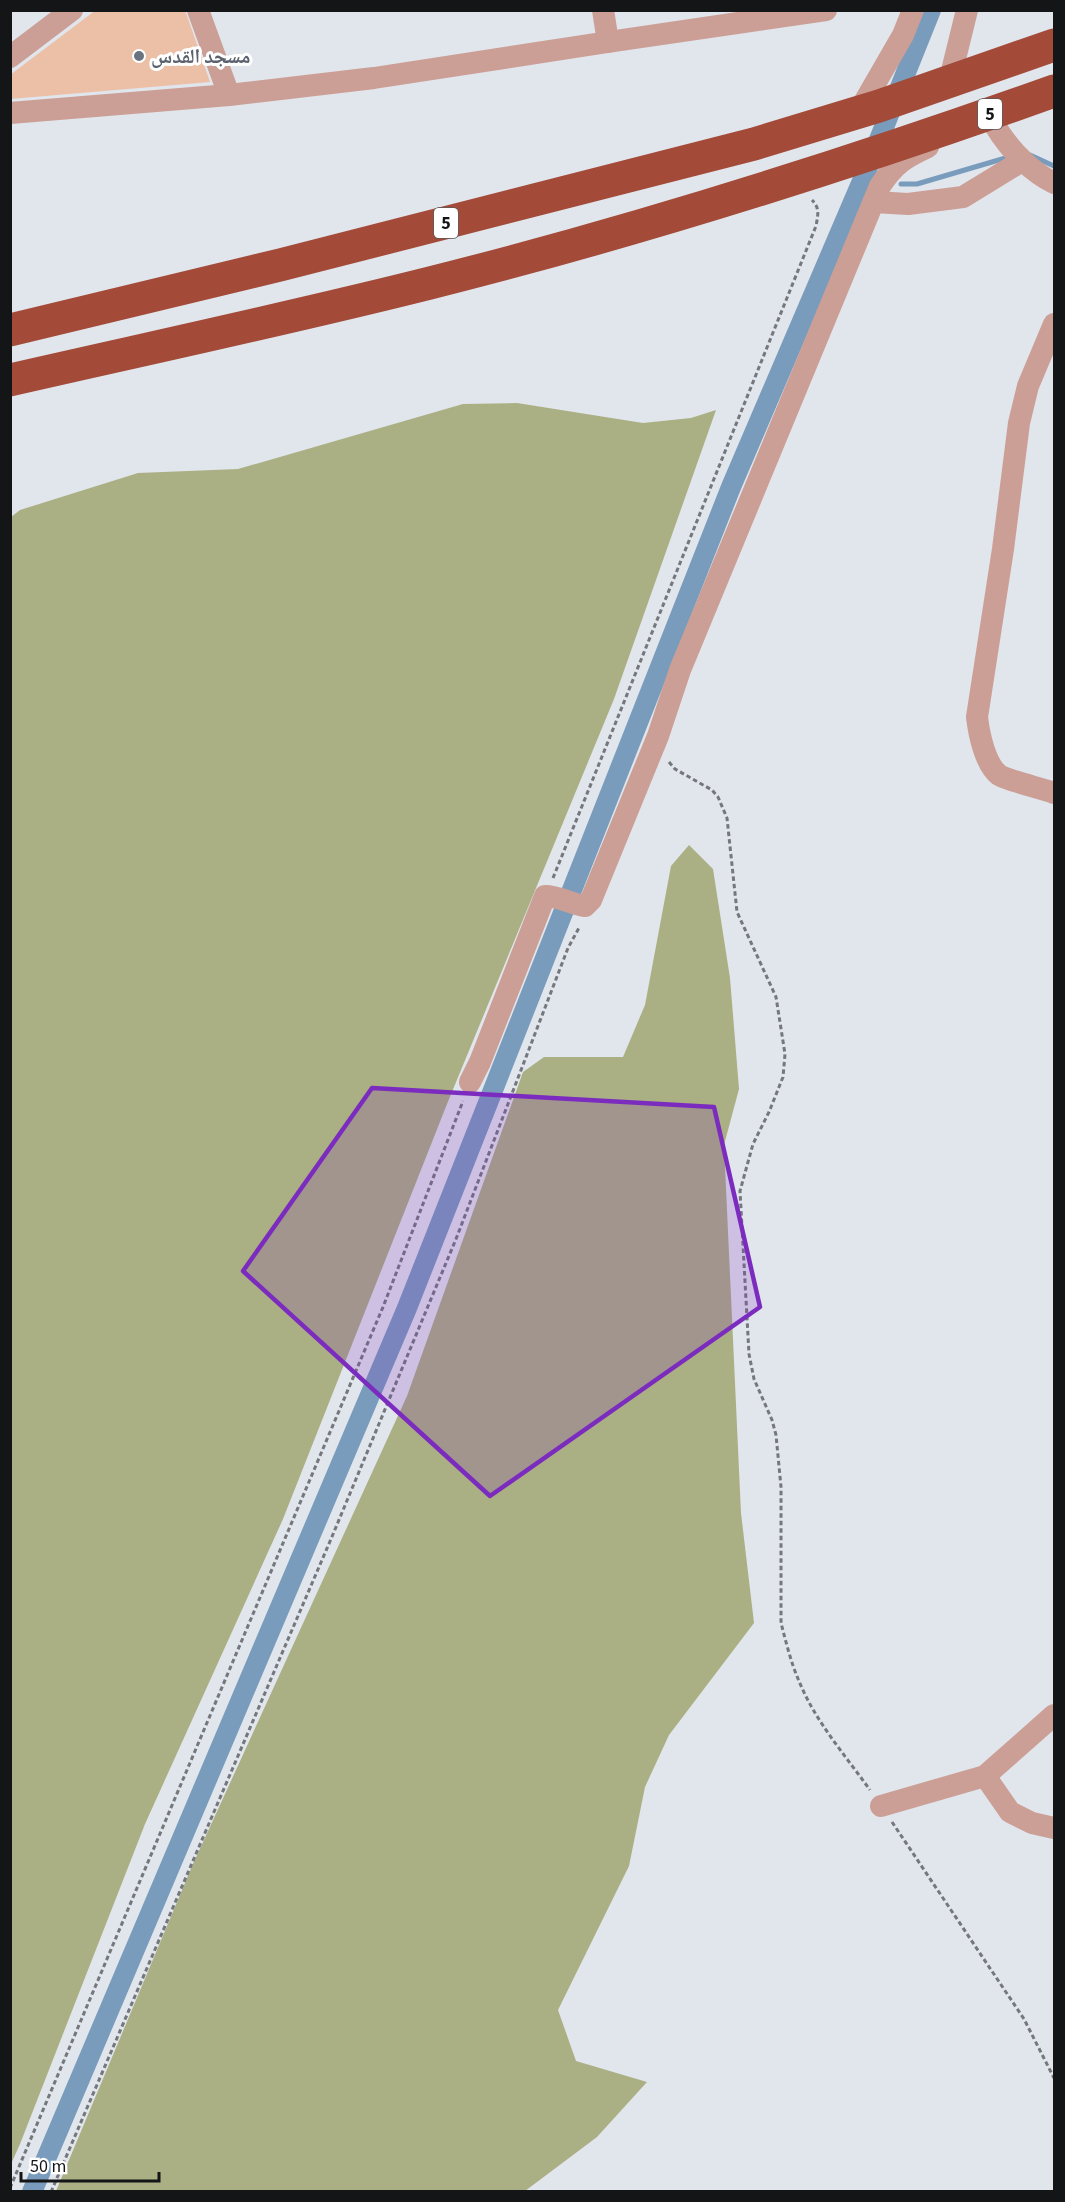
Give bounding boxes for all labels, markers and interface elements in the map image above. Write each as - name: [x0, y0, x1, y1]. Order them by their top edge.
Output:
- place label: مسجد القدس: [151, 43, 250, 71]
- marker: مسجد القدس: [132, 49, 146, 63]
- road number: 5: [978, 99, 1002, 129]
- road number: 5: [434, 208, 458, 238]
- scale bar: [21, 2145, 159, 2183]
- text: 50 m: [30, 2154, 66, 2179]

